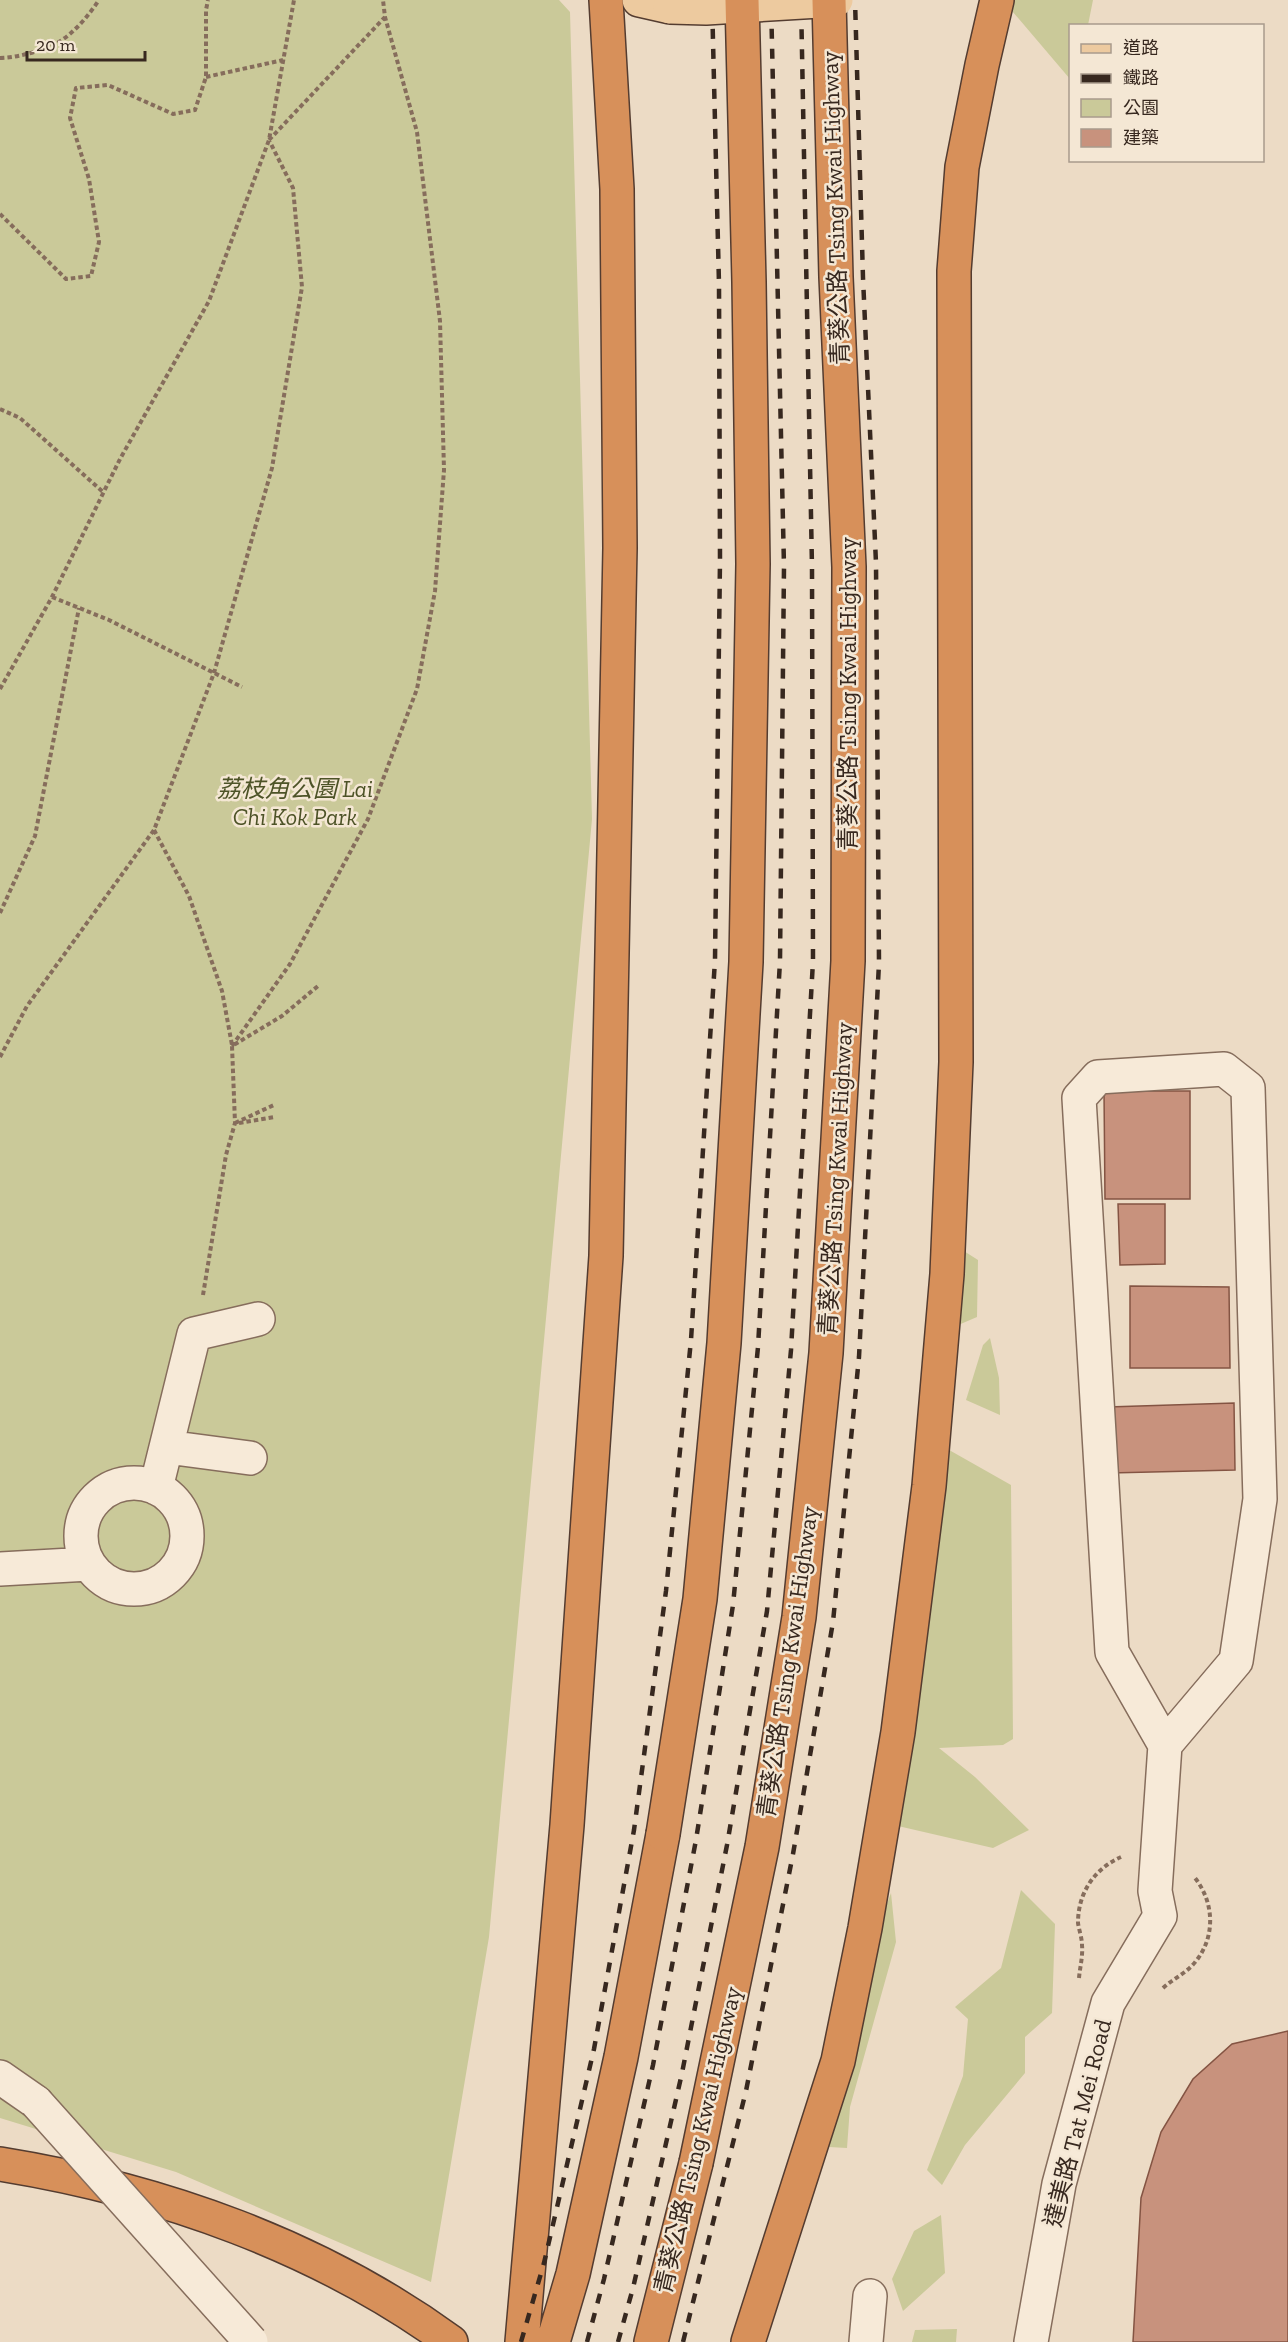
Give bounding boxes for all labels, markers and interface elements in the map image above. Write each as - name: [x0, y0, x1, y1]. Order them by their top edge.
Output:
- scale bar: [27, 24, 146, 62]
- legend: [1069, 24, 1264, 162]
- text: 20 m: [36, 34, 76, 56]
- text: 道路: [1123, 37, 1159, 59]
- street label: 青葵公路 Tsing Kwai Highway: [815, 50, 854, 366]
- text: 鐵路: [1123, 67, 1159, 89]
- text: 公園: [1123, 97, 1159, 119]
- text: 建築: [1123, 127, 1159, 149]
- street label: 青葵公路 Tsing Kwai Highway: [833, 536, 862, 851]
- park label: 荔枝角公園 Lai Chi Kok Park: [217, 774, 373, 831]
- street label: 青葵公路 Tsing Kwai Highway: [813, 1021, 858, 1337]
- street label: 青葵公路 Tsing Kwai Highway: [751, 1504, 824, 1820]
- street label: 青葵公路 Tsing Kwai Highway: [648, 1983, 747, 2296]
- street label: 達美路 Tat Mei Road: [1038, 2016, 1117, 2230]

